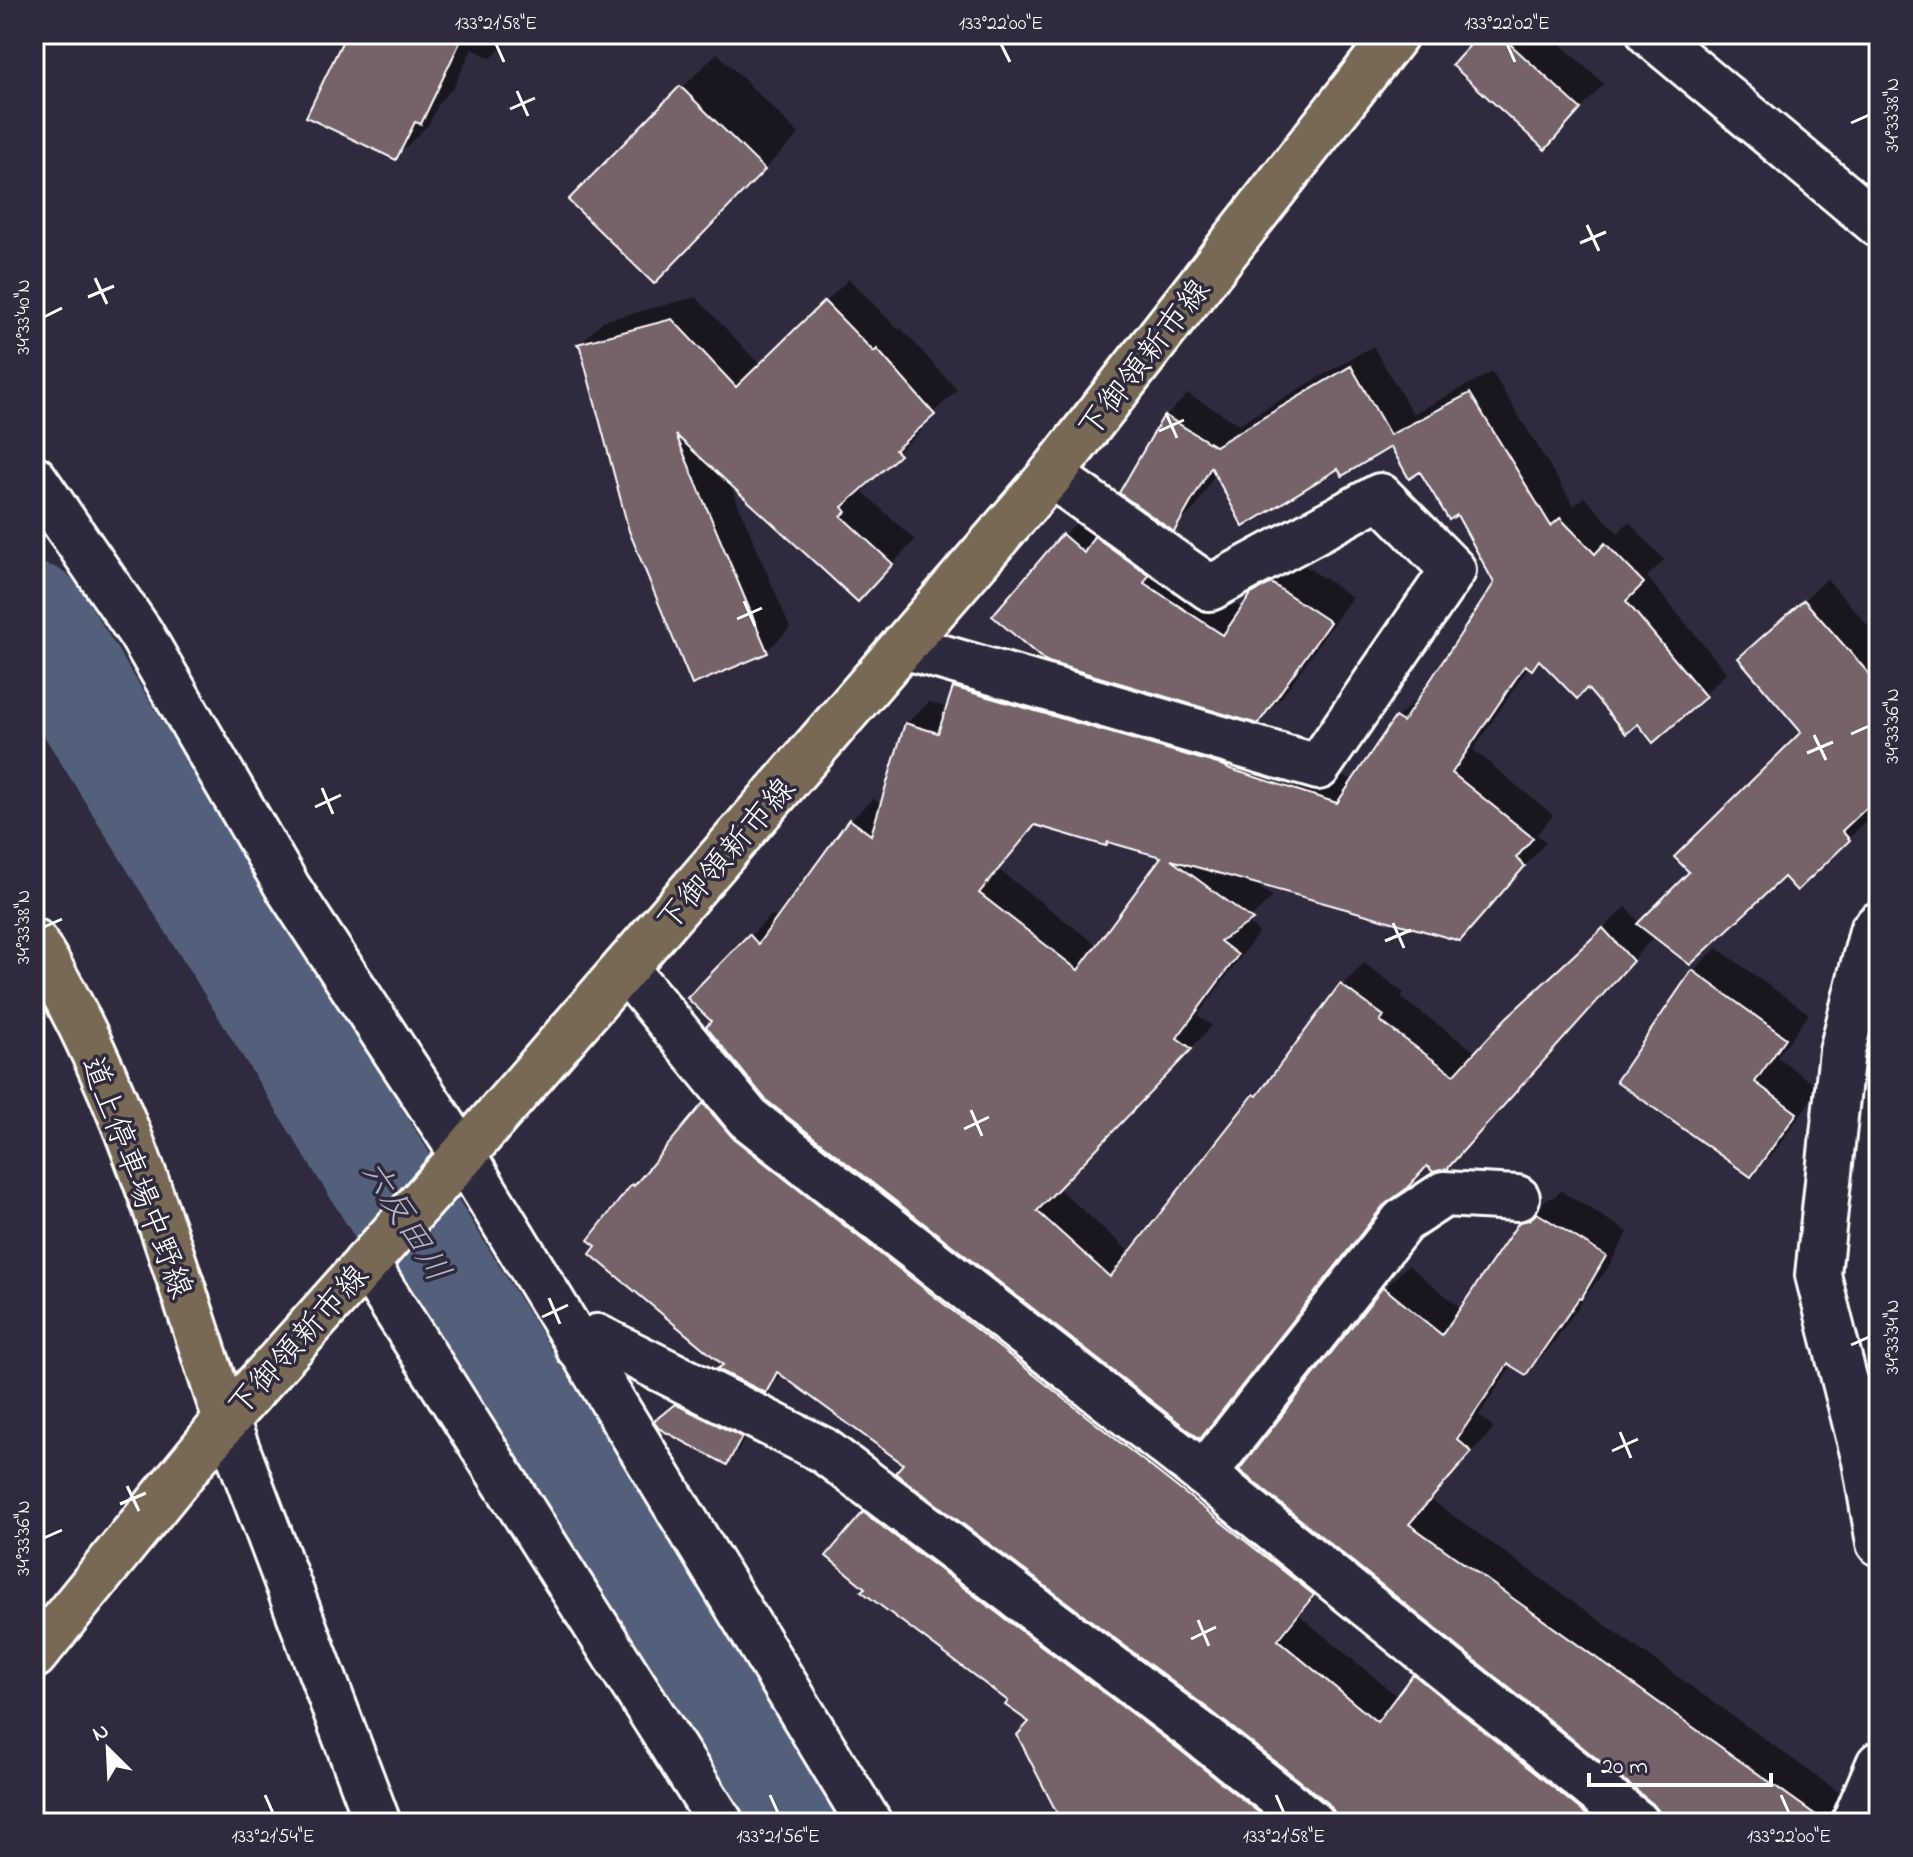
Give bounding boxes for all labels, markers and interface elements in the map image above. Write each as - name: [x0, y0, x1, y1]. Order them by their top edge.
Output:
- text: 133°21'58"E: [455, 10, 537, 39]
- text: 133°22'00"E: [959, 10, 1043, 39]
- text: 133°22'02"E: [1464, 10, 1550, 39]
- text: 34°33'38"N: [1879, 78, 1908, 152]
- street label: 下御領新市線: [1068, 270, 1223, 450]
- text: 34°33'40"N: [10, 279, 39, 355]
- text: 34°33'36"N: [1879, 688, 1908, 764]
- street label: 下御領新市線: [647, 768, 808, 944]
- text: 34°33'38"N: [10, 890, 39, 964]
- street label: 道上停車場中野線: [67, 1050, 203, 1306]
- water label: 六反田川: [346, 1151, 461, 1293]
- street label: 下御領新市線: [218, 1255, 381, 1429]
- text: 34°33'34"N: [1879, 1299, 1908, 1375]
- text: 34°33'36"N: [10, 1500, 39, 1576]
- north arrow: [68, 1709, 148, 1789]
- text: N: [88, 1716, 114, 1751]
- scale bar: [1589, 1737, 1771, 1787]
- text: 20 m: [1601, 1750, 1648, 1785]
- text: 133°21'54"E: [231, 1823, 315, 1852]
- text: 133°21'56"E: [736, 1823, 820, 1852]
- text: 133°21'58"E: [1243, 1823, 1325, 1852]
- text: 133°22'00"E: [1747, 1823, 1831, 1852]

